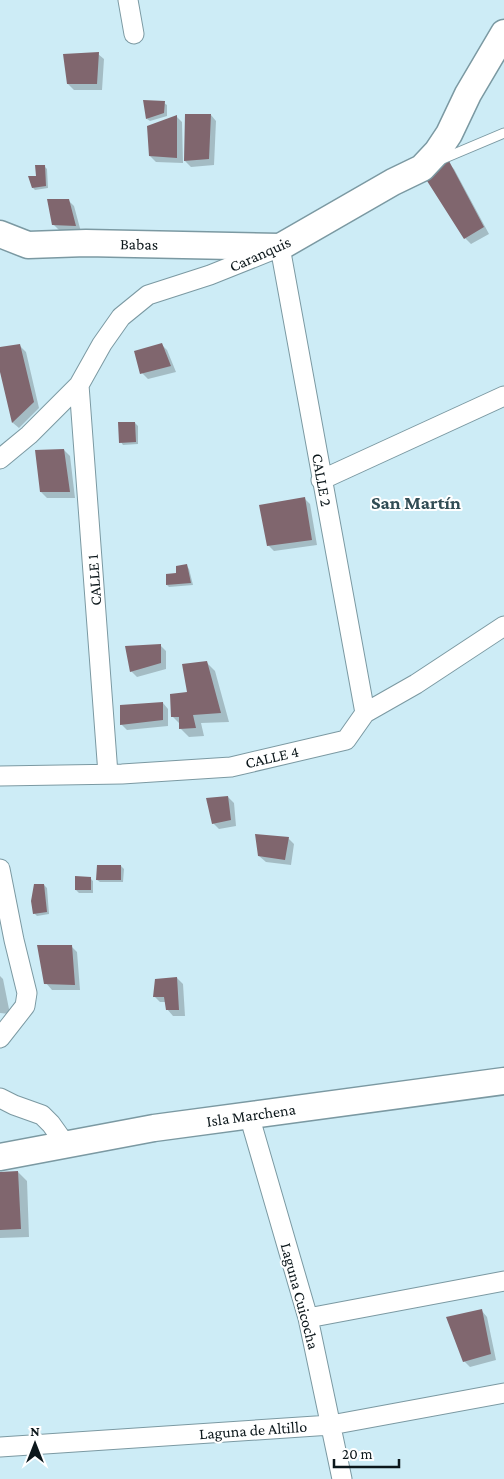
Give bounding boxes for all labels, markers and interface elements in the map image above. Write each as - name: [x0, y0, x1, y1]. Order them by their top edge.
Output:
- street label: Caranquis: [227, 233, 294, 276]
- street label: Babas: [120, 235, 158, 253]
- street label: CALLE 2: [309, 452, 335, 508]
- district label: San Martín: [371, 492, 461, 513]
- street label: CALLE 1: [84, 554, 104, 606]
- street label: CALLE 4: [244, 743, 300, 771]
- street label: Isla Marchena: [205, 1100, 297, 1130]
- street label: Laguna Cuicocha: [277, 1241, 323, 1352]
- street label: Laguna de Altillo: [198, 1418, 308, 1443]
- north arrow: [10, 1419, 60, 1469]
- text: N: [30, 1423, 40, 1439]
- scale bar: [334, 1436, 399, 1468]
- text: 20 m: [342, 1446, 373, 1462]

